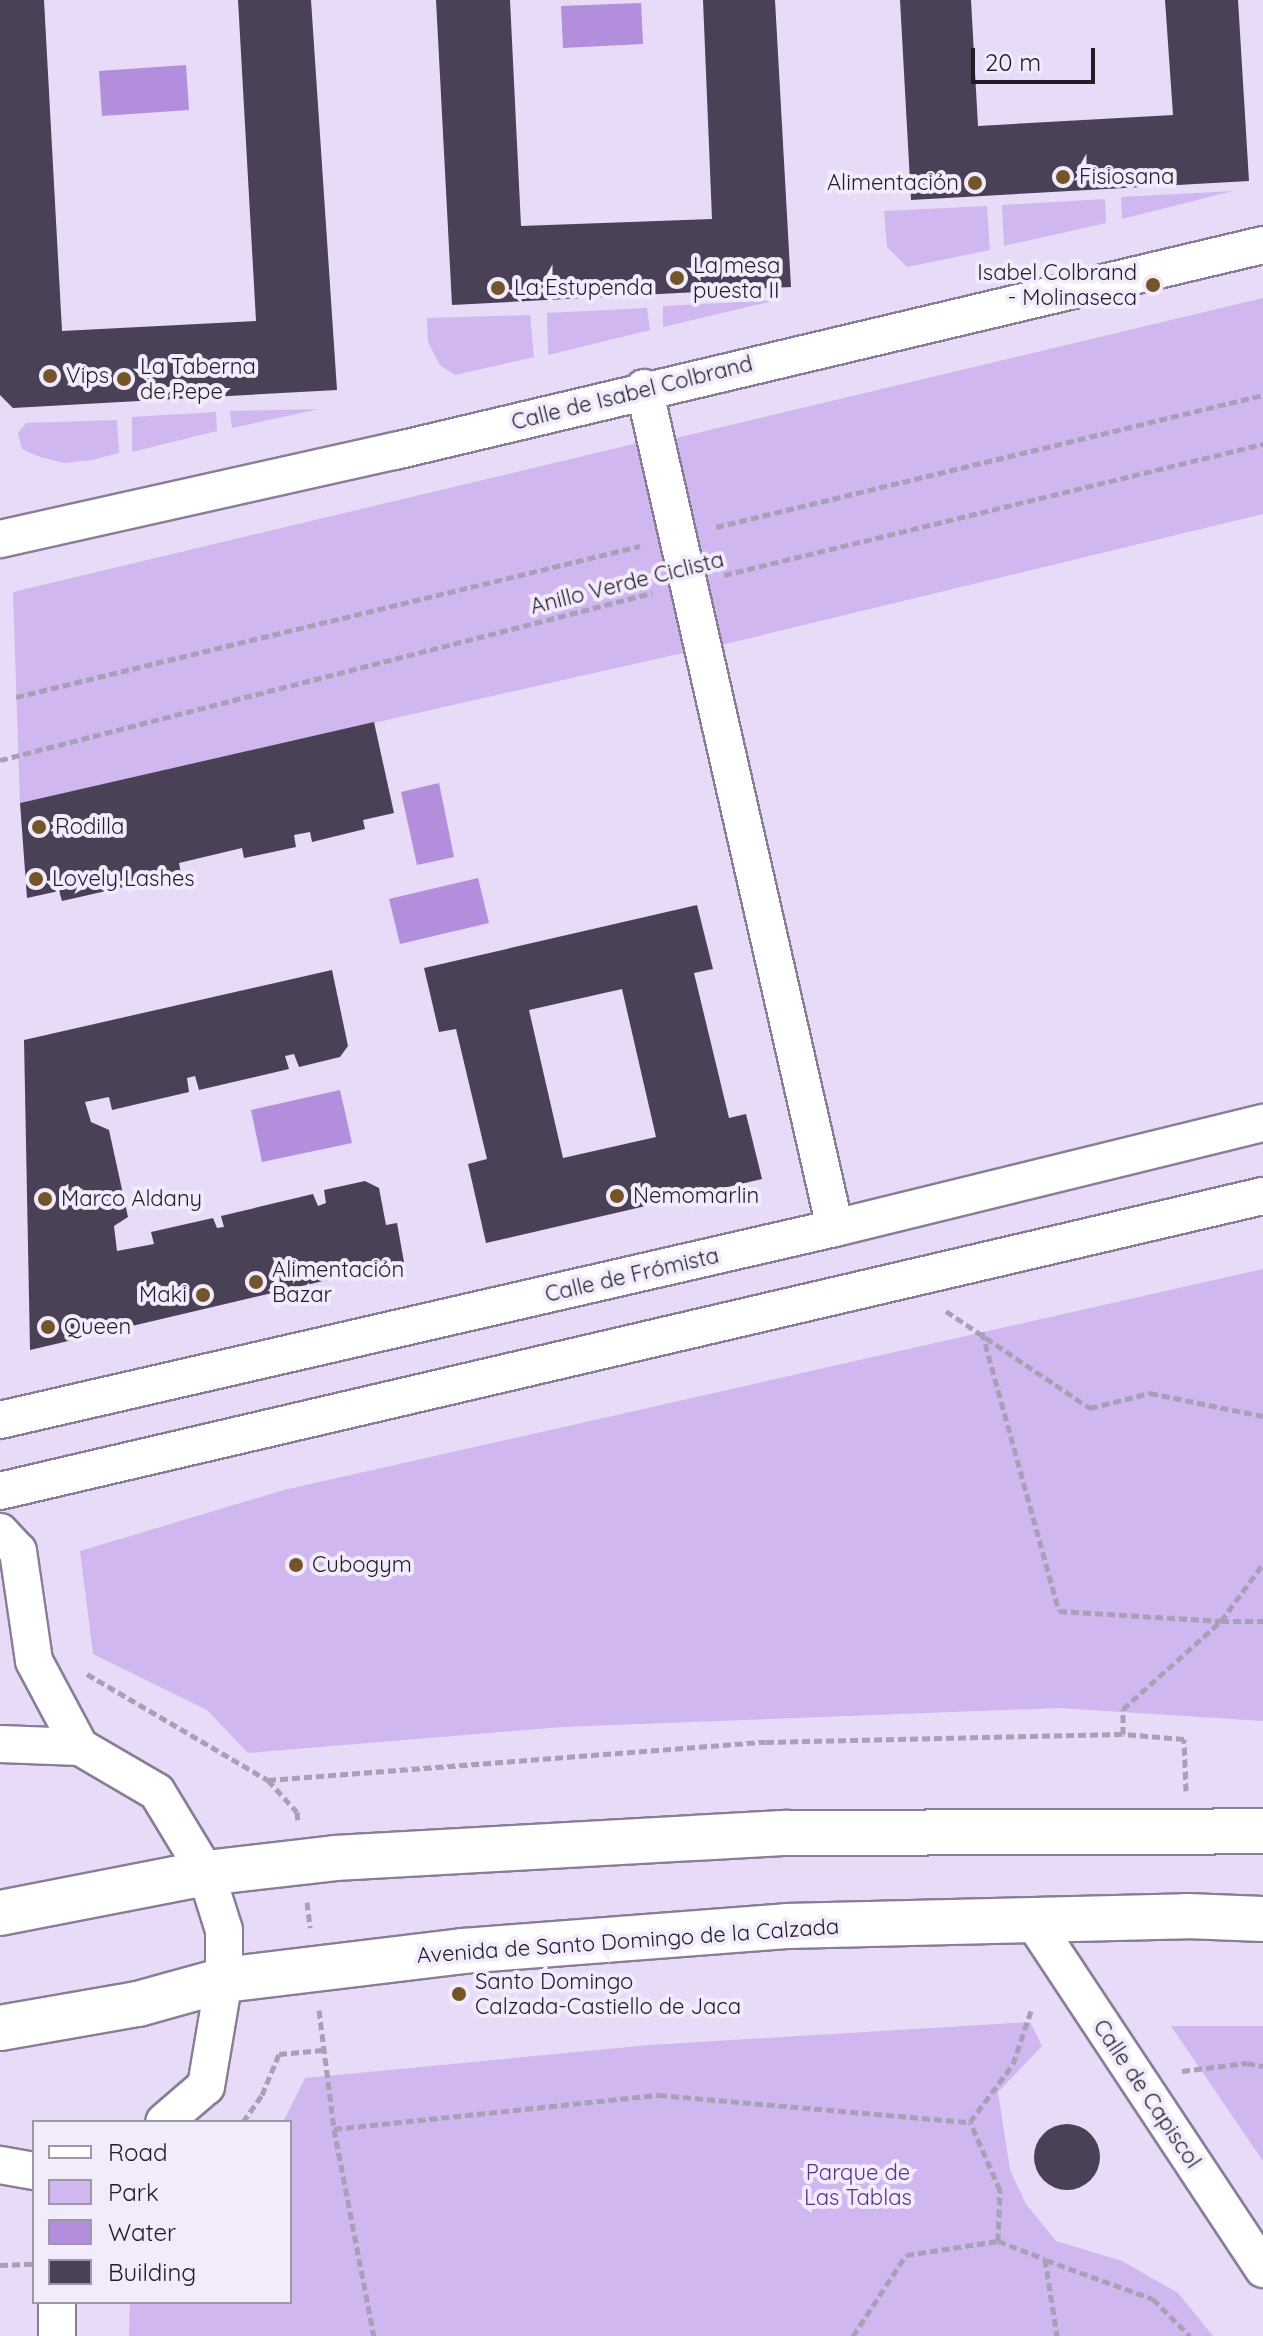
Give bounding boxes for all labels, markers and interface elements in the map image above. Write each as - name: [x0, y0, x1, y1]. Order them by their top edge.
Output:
- scale bar: [975, 32, 1099, 82]
- text: 20 m: [985, 47, 1041, 77]
- place label: Fisiosana: [1079, 164, 1174, 190]
- marker: Fisiosana: [1054, 168, 1072, 186]
- place label: Alimentación: [827, 170, 959, 196]
- marker: Alimentación: [966, 174, 984, 192]
- place label: La mesa puesta II: [693, 252, 780, 304]
- place label: Isabel Colbrand - Molinaseca: [977, 259, 1137, 310]
- marker: La mesa puesta II: [668, 269, 686, 287]
- place label: La Estupenda: [514, 275, 653, 301]
- marker: Isabel Colbrand - Molinaseca: [1144, 276, 1162, 294]
- marker: La Estupenda: [489, 279, 507, 297]
- street label: Calle de Isabel Colbrand: [509, 350, 755, 436]
- place label: La Taberna de Pepe: [140, 353, 256, 404]
- place label: Vips: [66, 363, 109, 389]
- marker: Vips: [41, 367, 59, 385]
- marker: La Taberna de Pepe: [115, 370, 133, 388]
- street label: Anillo Verde Ciclista: [528, 546, 726, 620]
- place label: Rodilla: [55, 814, 124, 840]
- marker: Rodilla: [30, 818, 48, 836]
- place label: Lovely Lashes: [52, 866, 195, 892]
- marker: Lovely Lashes: [27, 870, 45, 888]
- place label: Nemomarlin: [633, 1183, 759, 1209]
- place label: Marco Aldany: [61, 1186, 202, 1212]
- marker: Nemomarlin: [608, 1187, 626, 1205]
- marker: Marco Aldany: [36, 1190, 54, 1208]
- street label: Calle de Frómista: [542, 1242, 722, 1308]
- place label: Alimentación Bazar: [272, 1256, 404, 1308]
- marker: Alimentación Bazar: [247, 1273, 265, 1291]
- place label: Maki: [139, 1282, 187, 1308]
- marker: Maki: [194, 1286, 212, 1304]
- place label: Queen: [64, 1314, 131, 1340]
- marker: Queen: [39, 1318, 57, 1336]
- place label: Cubogym: [312, 1552, 412, 1578]
- marker: Cubogym: [287, 1556, 305, 1574]
- street label: Avenida de Santo Domingo de la Calzada: [416, 1913, 840, 1969]
- place label: Santo Domingo Calzada-Castiello de Jaca: [475, 1968, 741, 2020]
- marker: Santo Domingo Calzada-Castiello de Jaca: [450, 1985, 468, 2003]
- street label: Calle de Capiscol: [1088, 2015, 1206, 2173]
- legend: [32, 2120, 292, 2304]
- text: Road: [108, 2137, 168, 2167]
- park label: Parque de Las Tablas: [804, 2159, 912, 2210]
- text: Park: [108, 2177, 159, 2207]
- text: Water: [108, 2217, 176, 2247]
- text: Building: [108, 2257, 196, 2287]

